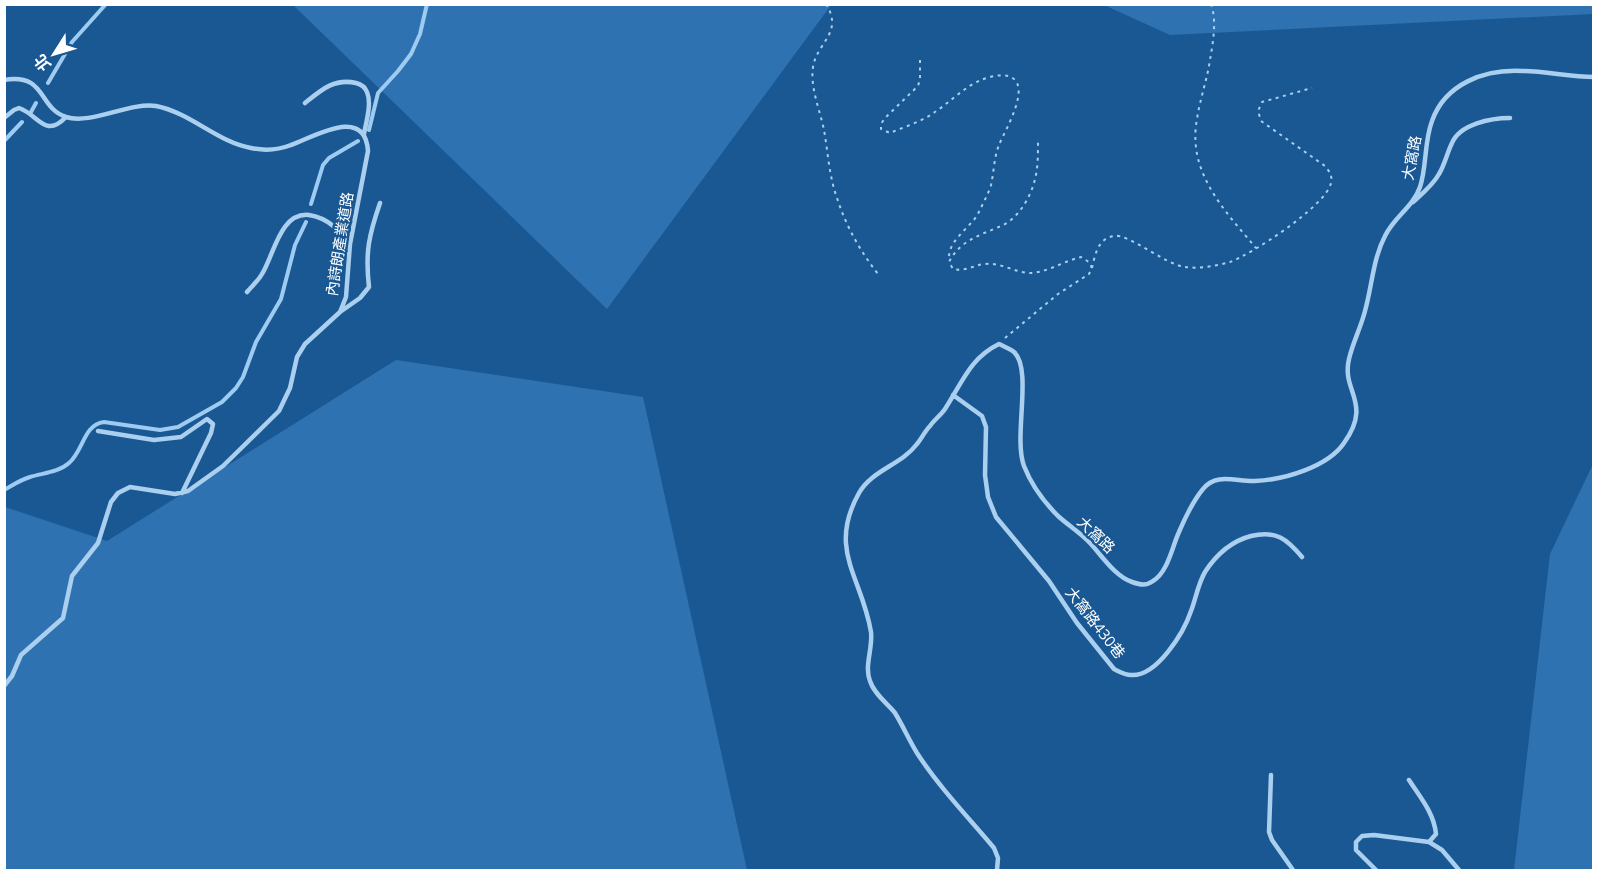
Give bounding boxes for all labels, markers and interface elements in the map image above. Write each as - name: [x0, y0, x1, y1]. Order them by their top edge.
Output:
- north arrow: [24, 24, 84, 84]
- text: 北: [28, 50, 56, 76]
- street label: 大窩路: [1397, 134, 1425, 182]
- street label: 內詩朗產業道路: [321, 190, 357, 297]
- street label: 大窩路: [1074, 511, 1120, 557]
- street label: 大窩路430巷: [1062, 582, 1130, 662]

